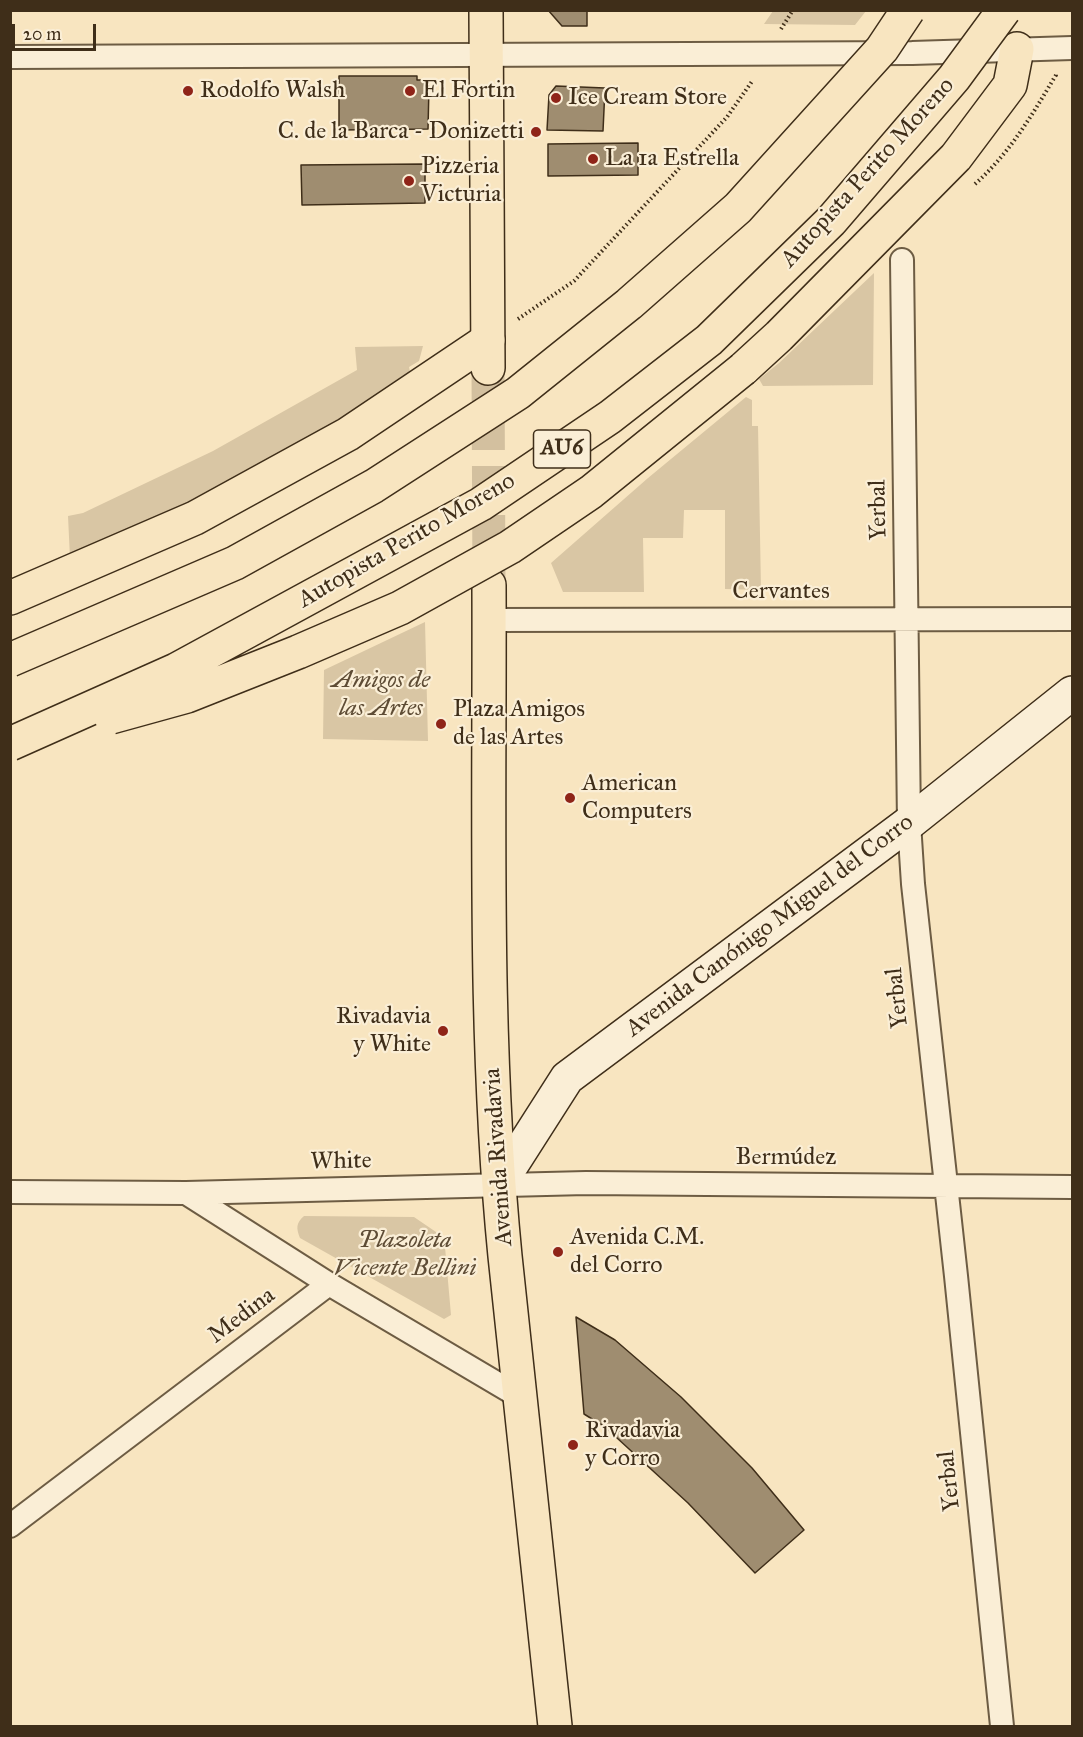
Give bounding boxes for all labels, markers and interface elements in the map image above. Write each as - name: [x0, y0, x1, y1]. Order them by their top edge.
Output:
- scale bar: [15, 12, 99, 50]
- text: 20 m: [23, 23, 61, 45]
- street label: Autopista Perito Moreno: [775, 72, 961, 274]
- place label: Rodolfo Walsh: [200, 77, 345, 105]
- place label: El Fortin: [422, 77, 515, 105]
- marker: Rodolfo Walsh: [181, 84, 195, 98]
- marker: El Fortin: [403, 84, 417, 98]
- place label: Ice Cream Store: [568, 84, 727, 112]
- marker: Ice Cream Store: [549, 91, 563, 105]
- place label: C. de la Barca - Donizetti: [278, 118, 524, 146]
- marker: C. de la Barca - Donizetti: [529, 125, 543, 139]
- place label: La 1a Estrella: [605, 145, 739, 173]
- marker: La 1a Estrella: [586, 152, 600, 166]
- place label: Pizzeria Victuria: [421, 153, 501, 209]
- marker: Pizzeria Victuria: [402, 174, 416, 188]
- road number: AU6: [534, 430, 590, 468]
- street label: Autopista Perito Moreno: [293, 467, 521, 615]
- street label: Yerbal: [864, 479, 894, 541]
- street label: Cervantes: [732, 578, 830, 606]
- park label: Amigos de las Artes: [332, 667, 430, 723]
- place label: Plaza Amigos de las Artes: [453, 696, 585, 752]
- marker: Plaza Amigos de las Artes: [434, 717, 448, 731]
- place label: American Computers: [582, 770, 692, 826]
- marker: American Computers: [563, 791, 577, 805]
- street label: Avenida Canónigo Miguel del Corro: [620, 808, 920, 1044]
- street label: Yerbal: [880, 966, 916, 1030]
- place label: Rivadavia y White: [336, 1003, 431, 1059]
- marker: Rivadavia y White: [436, 1024, 450, 1038]
- street label: Avenida Rivadavia: [478, 1067, 520, 1247]
- street label: Bermúdez: [736, 1144, 836, 1172]
- street label: White: [310, 1147, 372, 1177]
- place label: Avenida C.M. del Corro: [570, 1224, 704, 1280]
- park label: Plazoleta Vicente Bellini: [333, 1227, 477, 1283]
- marker: Avenida C.M. del Corro: [551, 1245, 565, 1259]
- street label: Medina: [203, 1282, 281, 1350]
- place label: Rivadavia y Corro: [585, 1417, 680, 1473]
- marker: Rivadavia y Corro: [566, 1438, 580, 1452]
- street label: Yerbal: [932, 1449, 968, 1513]

